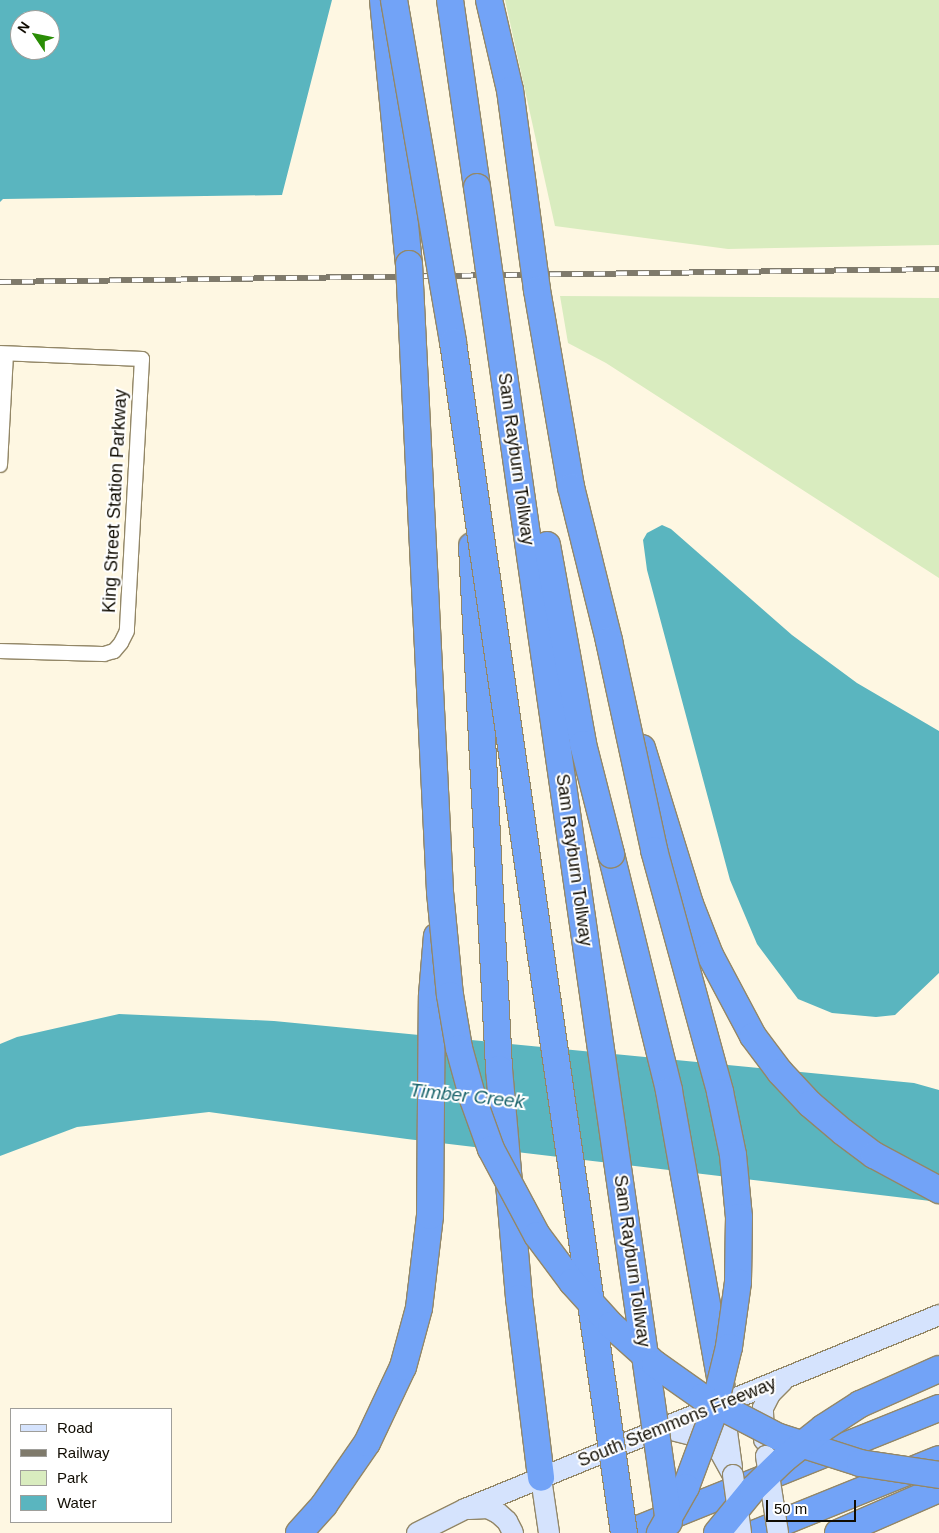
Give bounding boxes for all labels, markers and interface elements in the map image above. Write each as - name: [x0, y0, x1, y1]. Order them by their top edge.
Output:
- north arrow: [10, 10, 60, 60]
- text: N: [14, 19, 33, 36]
- street label: Sam Rayburn Tollway: [493, 371, 539, 547]
- street label: King Street Station Parkway: [98, 389, 132, 613]
- street label: Sam Rayburn Tollway: [551, 772, 597, 948]
- water label: Timber Creek: [409, 1079, 525, 1113]
- street label: Sam Rayburn Tollway: [609, 1173, 655, 1349]
- street label: South Stemmons Freeway: [575, 1372, 779, 1472]
- legend: [10, 1408, 172, 1523]
- text: Road: [57, 1419, 93, 1436]
- text: Railway: [57, 1444, 110, 1461]
- text: Park: [57, 1469, 88, 1486]
- scale bar: [769, 1490, 859, 1522]
- text: Water: [57, 1494, 96, 1511]
- text: 50 m: [774, 1500, 807, 1517]

